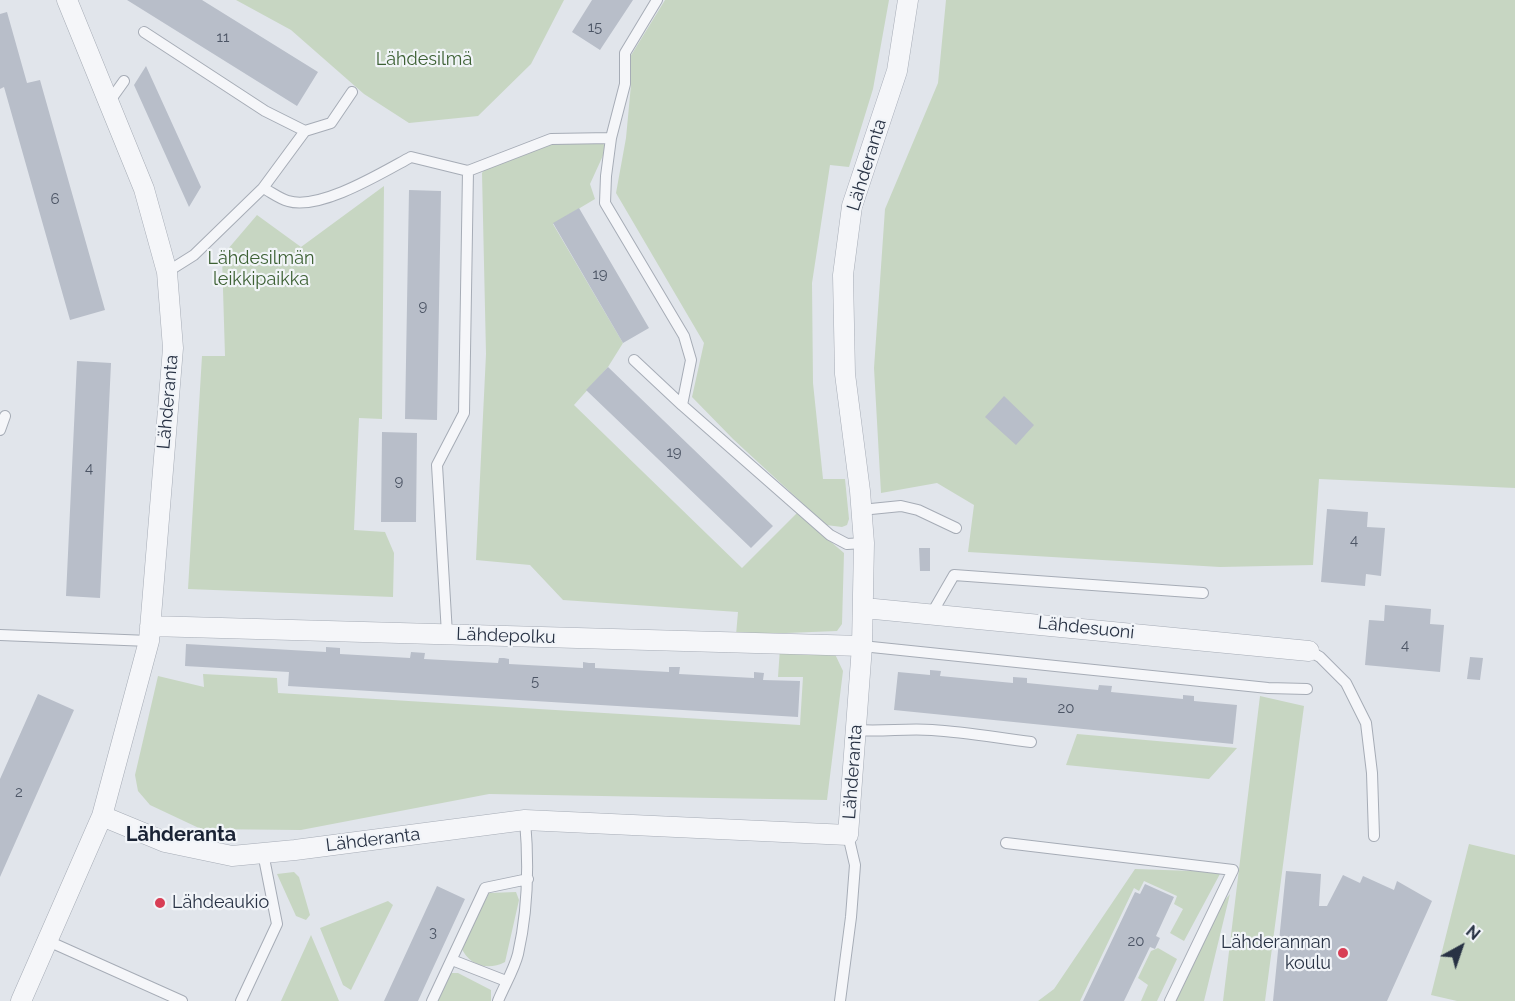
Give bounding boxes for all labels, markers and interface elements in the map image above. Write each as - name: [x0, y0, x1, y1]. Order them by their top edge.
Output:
- house number: 15: [588, 18, 602, 36]
- house number: 11: [217, 28, 229, 46]
- park label: Lähdesilmä: [376, 49, 472, 71]
- street label: Lähderanta: [843, 116, 891, 214]
- house number: 6: [50, 190, 60, 208]
- park label: Lähdesilmän leikkipaikka: [208, 248, 314, 290]
- house number: 19: [592, 265, 608, 283]
- house number: 9: [419, 297, 427, 315]
- street label: Lähderanta: [153, 354, 183, 450]
- house number: 19: [666, 443, 682, 461]
- house number: 4: [85, 459, 93, 477]
- house number: 9: [395, 472, 403, 490]
- house number: 4: [1350, 531, 1358, 549]
- street label: Lähdesuoni: [1037, 612, 1135, 644]
- street label: Lähdepolku: [456, 623, 556, 649]
- house number: 4: [1401, 636, 1409, 654]
- house number: 5: [531, 672, 539, 690]
- house number: 20: [1058, 699, 1074, 717]
- street label: Lähderanta: [839, 724, 867, 820]
- house number: 2: [15, 783, 23, 801]
- district label: Lähderanta: [126, 823, 236, 847]
- street label: Lähderanta: [325, 823, 421, 857]
- place label: Lähdeaukio: [172, 892, 269, 914]
- marker: Lähdeaukio: [153, 896, 167, 910]
- north arrow: [1431, 917, 1491, 977]
- text: N: [1462, 922, 1484, 944]
- house number: 3: [429, 923, 437, 941]
- house number: 20: [1128, 932, 1144, 950]
- place label: Lähderannan koulu: [1221, 932, 1331, 974]
- marker: Lähderannan koulu: [1336, 946, 1350, 960]

